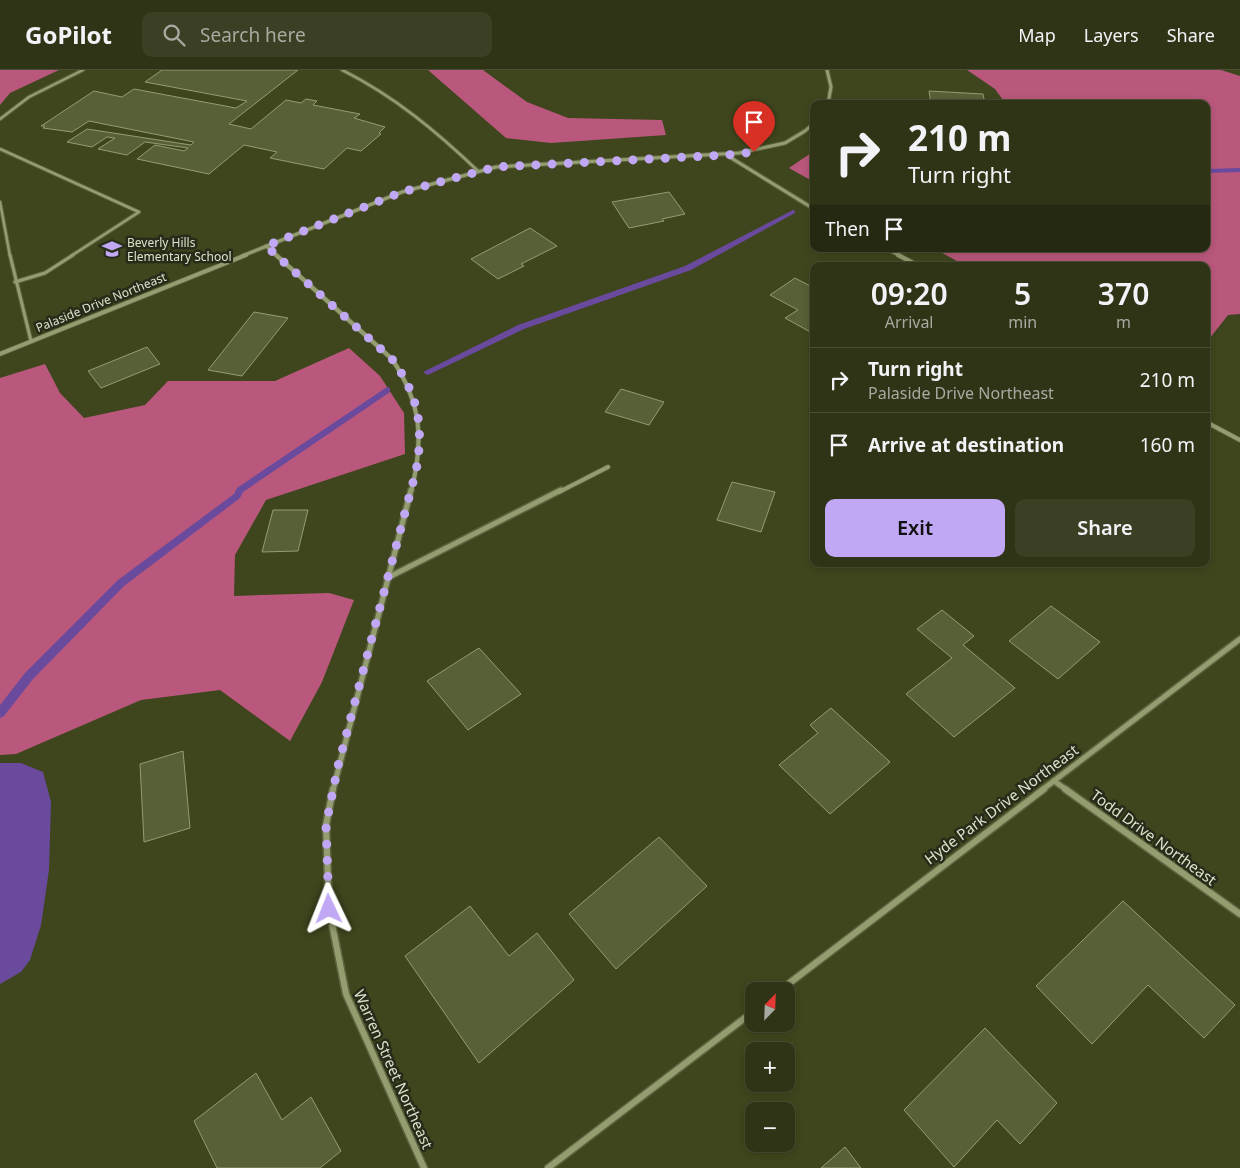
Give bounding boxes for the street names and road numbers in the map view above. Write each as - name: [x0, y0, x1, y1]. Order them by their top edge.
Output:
- street label: Palaside Drive Northeast: [33, 268, 169, 336]
- street label: Hyde Park Drive Northeast: [920, 739, 1082, 868]
- street label: Todd Drive Northeast: [1087, 785, 1221, 890]
- street label: Warren Street Northeast: [350, 986, 438, 1152]

